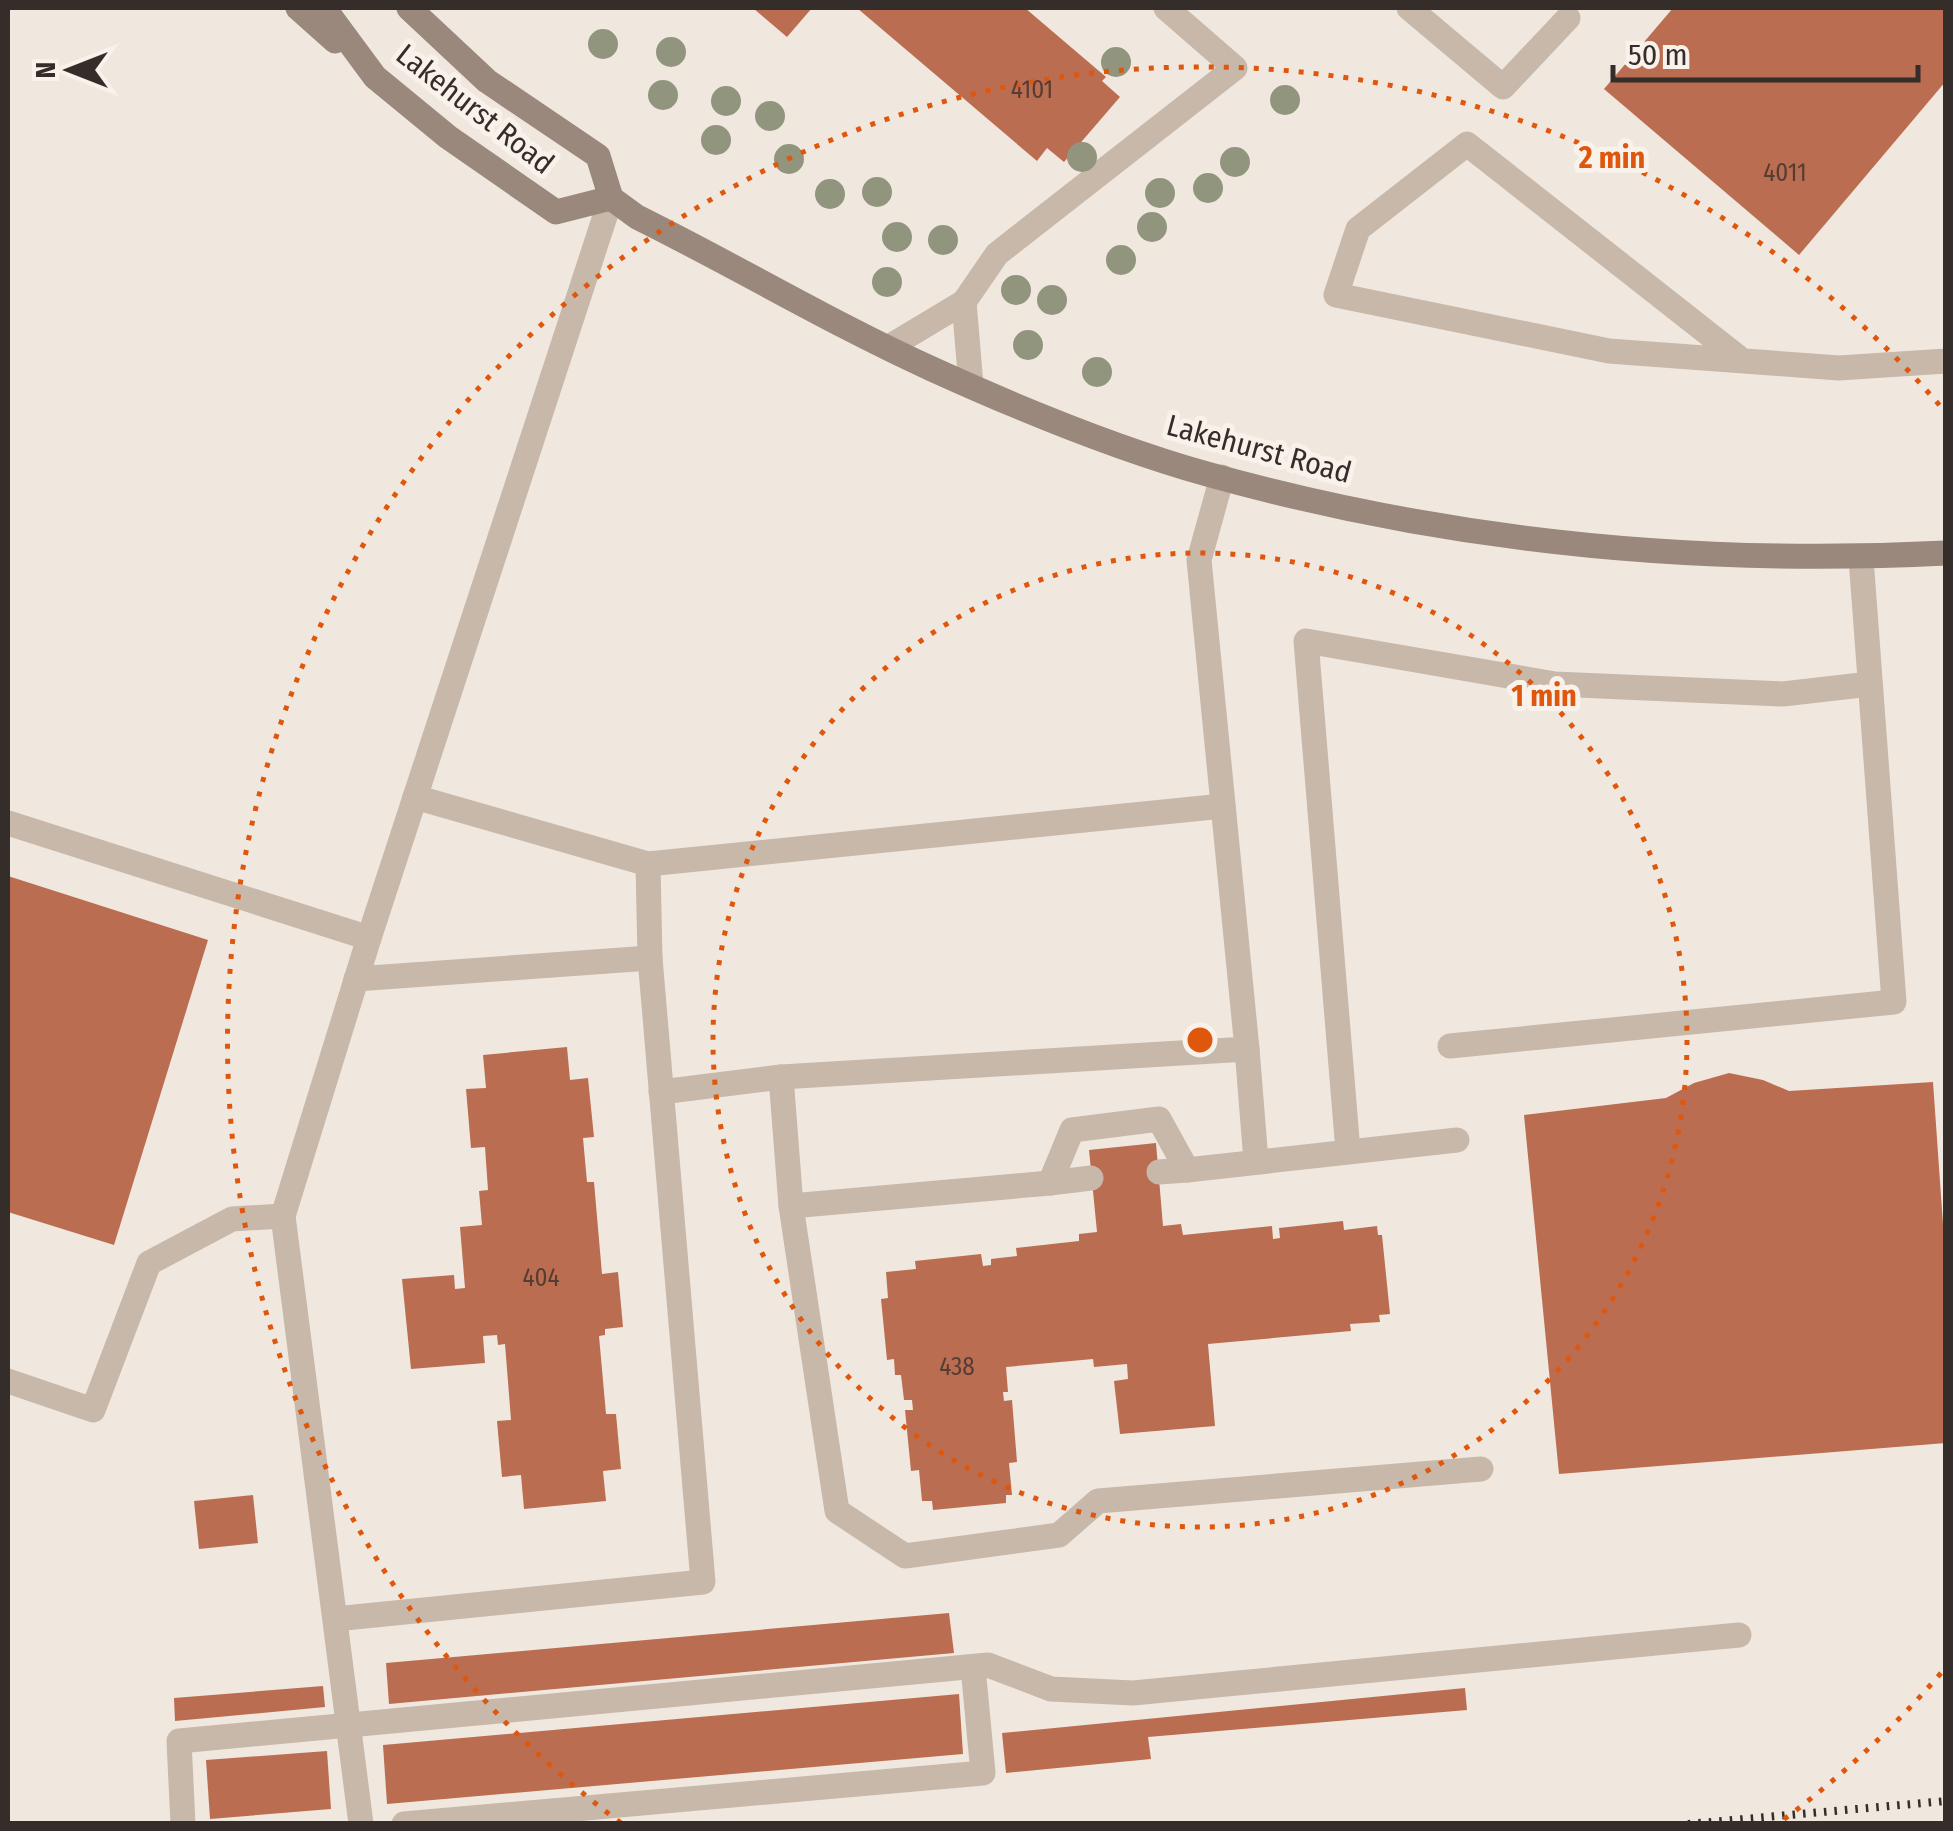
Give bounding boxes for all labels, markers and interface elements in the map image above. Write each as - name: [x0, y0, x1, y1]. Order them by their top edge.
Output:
- north arrow: [20, 20, 120, 120]
- scale bar: [1613, 20, 1918, 82]
- street label: Lakehurst Road: [389, 36, 561, 182]
- text: 50 m: [1628, 37, 1688, 73]
- text: N: [29, 62, 62, 78]
- house number: 4101: [1011, 75, 1053, 105]
- text: 2 min: [1578, 140, 1645, 176]
- house number: 4011: [1763, 158, 1807, 188]
- street label: Lakehurst Road: [1163, 407, 1355, 491]
- text: 1 min: [1511, 678, 1577, 714]
- centre of rings: [1182, 1022, 1218, 1058]
- house number: 404: [522, 1263, 560, 1293]
- house number: 438: [939, 1352, 975, 1382]

